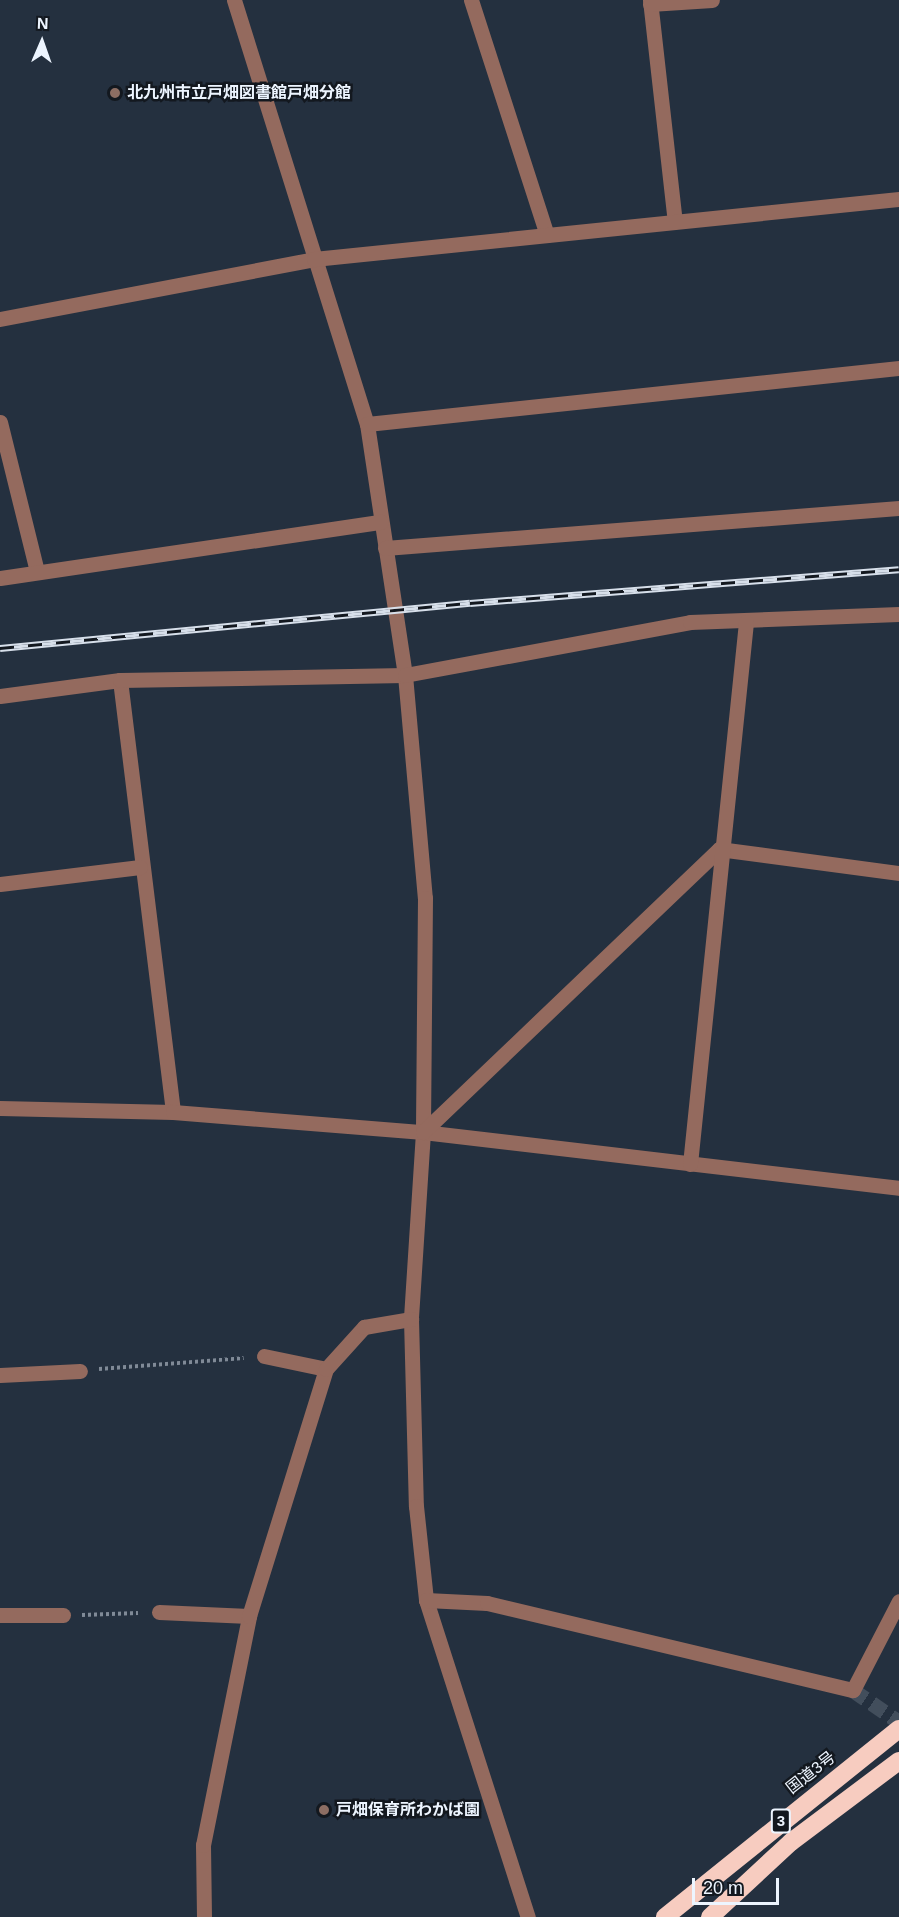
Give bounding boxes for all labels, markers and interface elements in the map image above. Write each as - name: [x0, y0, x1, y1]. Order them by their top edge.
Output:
- north arrow: [12, 12, 72, 72]
- text: N: [37, 15, 49, 32]
- place label: 北九州市立戸畑図書館戸畑分館: [127, 83, 351, 103]
- marker: 北九州市立戸畑図書館戸畑分館: [108, 86, 122, 100]
- street label: 国道3号: [783, 1748, 839, 1798]
- place label: 戸畑保育所わかば園: [336, 1800, 480, 1820]
- marker: 戸畑保育所わかば園: [317, 1803, 331, 1817]
- road number: 3: [770, 1809, 792, 1833]
- scale bar: [695, 1866, 782, 1904]
- text: 20 m: [703, 1878, 743, 1898]

